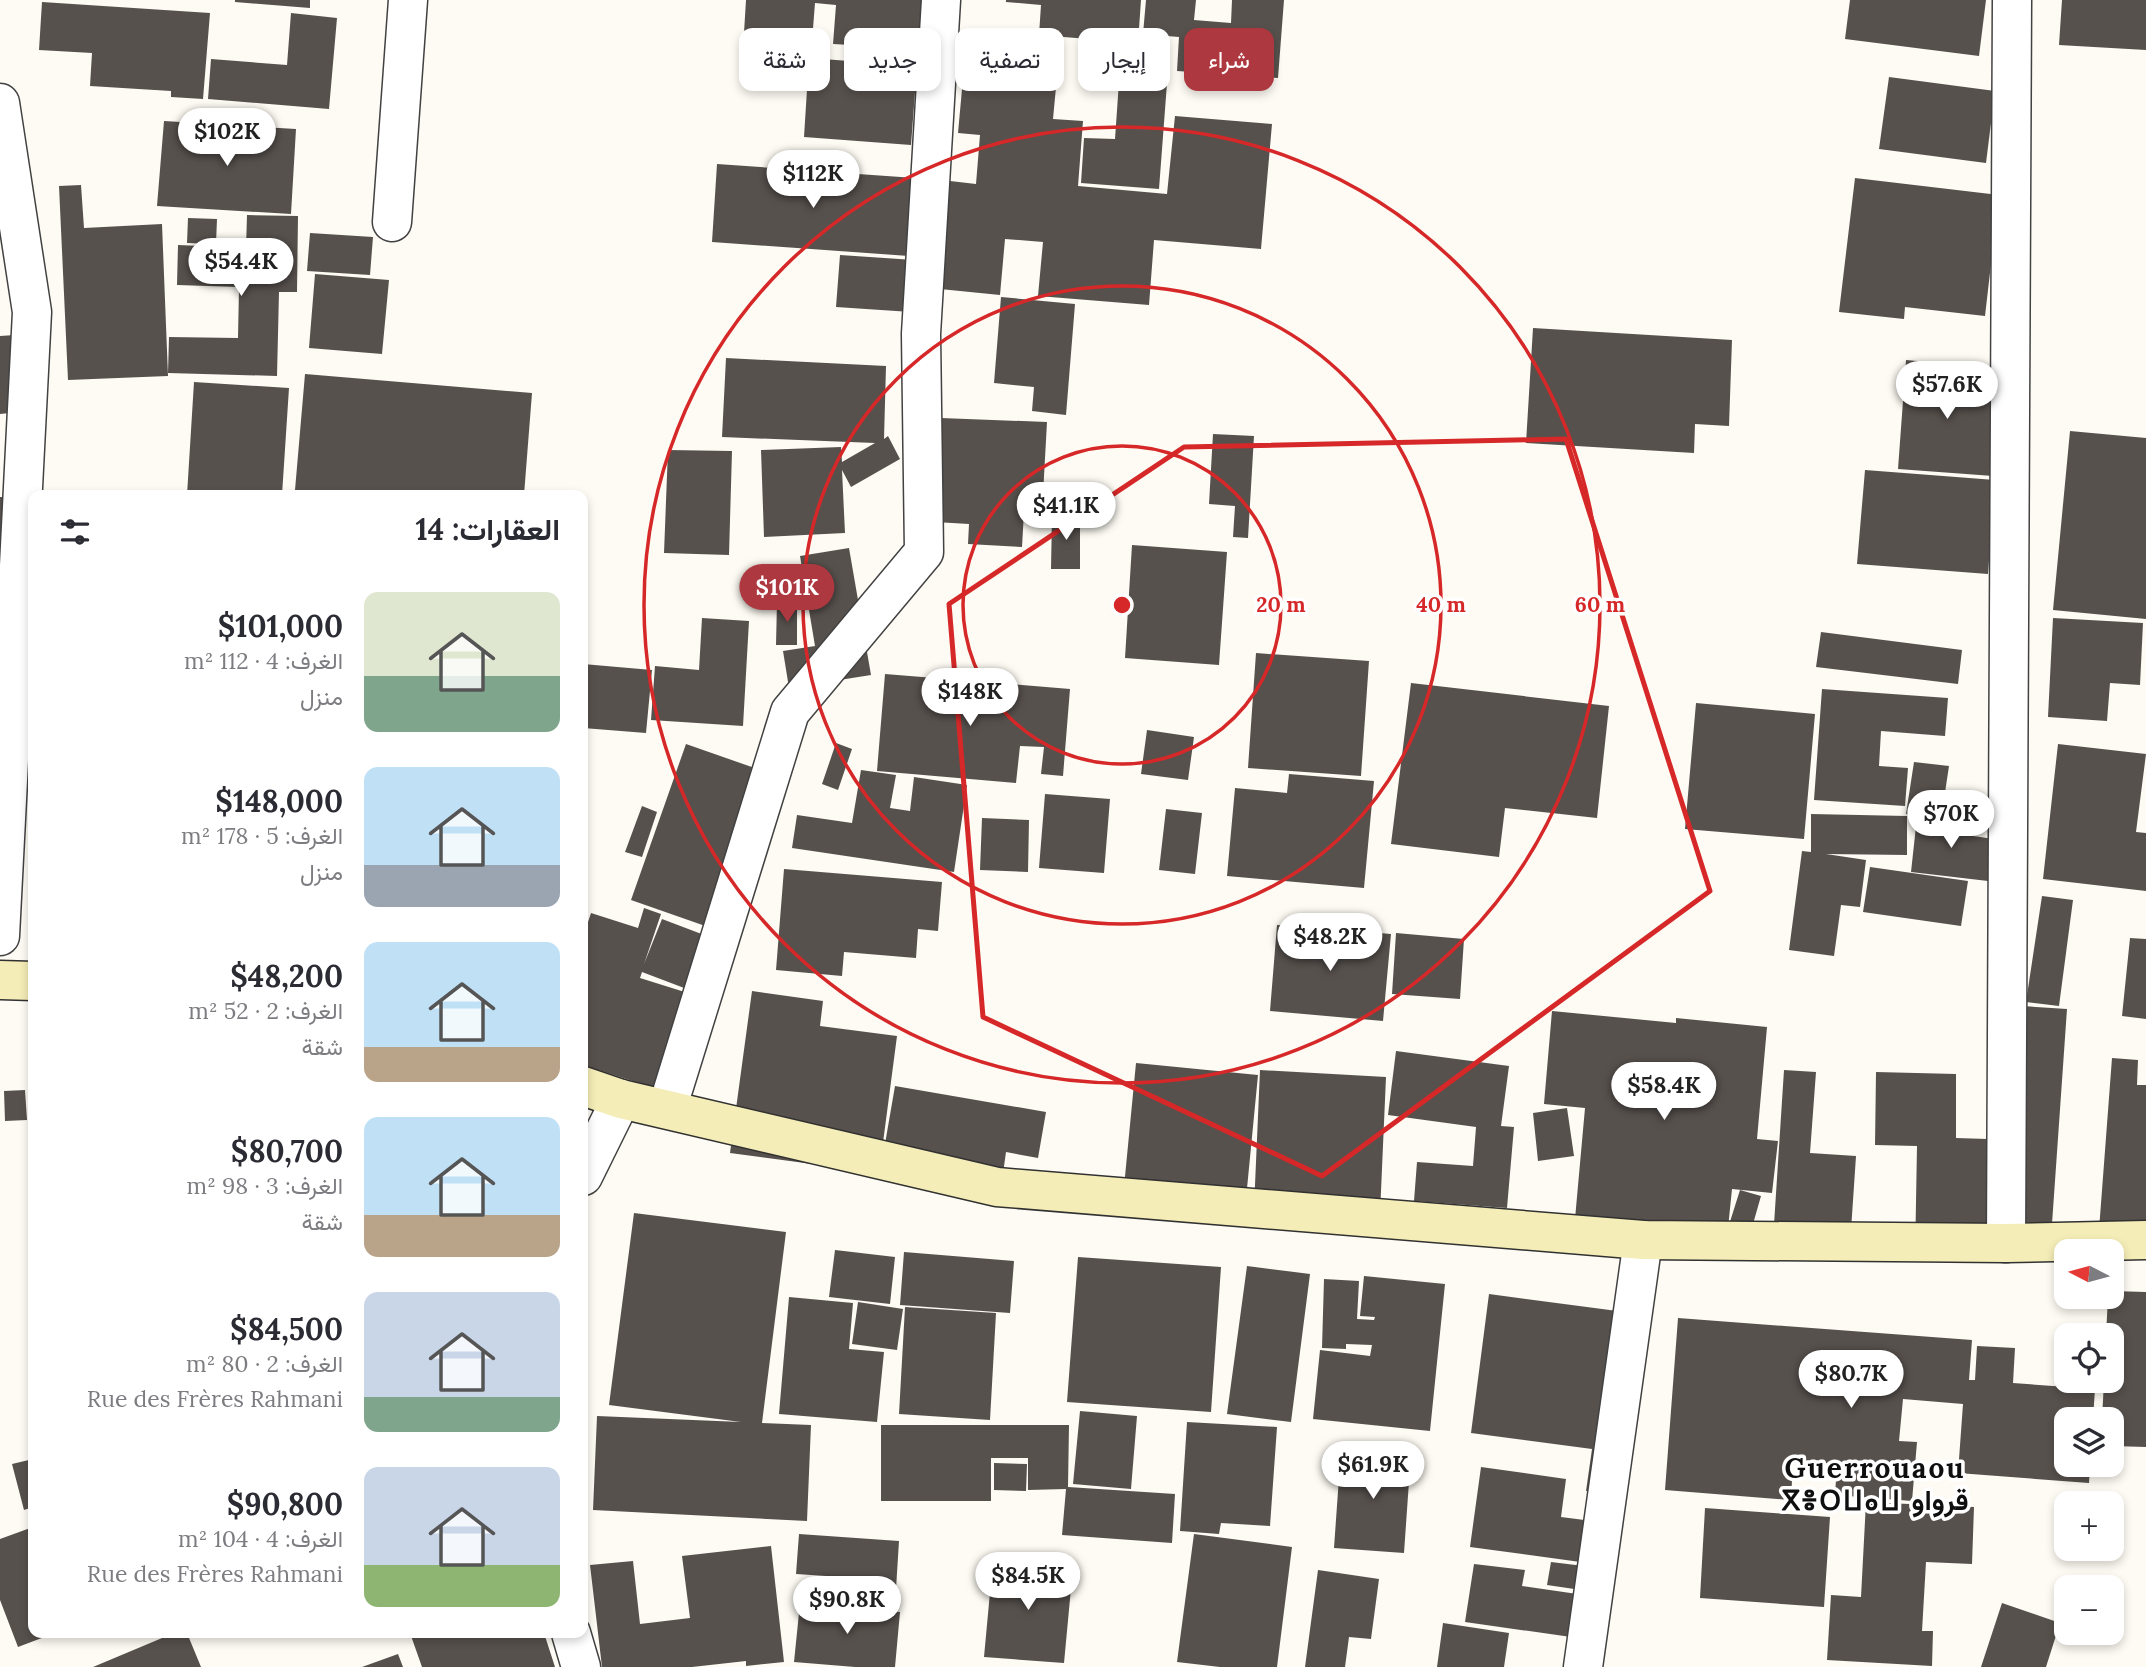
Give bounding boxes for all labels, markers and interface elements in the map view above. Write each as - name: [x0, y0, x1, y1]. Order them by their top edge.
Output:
- chip: شقة: [739, 28, 830, 91]
- chip: جديد: [844, 28, 941, 91]
- chip: تصفية: [955, 28, 1064, 91]
- chip: إيجار: [1078, 28, 1170, 91]
- chip: شراء: [1184, 28, 1274, 91]
- pin: $102K: [178, 108, 276, 168]
- text: $102K: [194, 116, 260, 145]
- pin: $112K: [764, 150, 862, 210]
- text: $112K: [783, 158, 843, 187]
- pin: $54.4K: [184, 238, 298, 298]
- text: $54.4K: [204, 246, 278, 275]
- pin: $57.6K: [1890, 362, 2004, 421]
- text: $57.6K: [1912, 369, 1982, 398]
- pin: $41.1K: [1009, 482, 1123, 542]
- text: $41.1K: [1033, 490, 1099, 519]
- text: العقارات: 14: [415, 510, 560, 548]
- icon: filters: [56, 513, 94, 551]
- pin: $101K: [738, 564, 836, 624]
- text: $101K: [755, 572, 819, 601]
- text: 20 m: [1256, 591, 1306, 618]
- text: 40 m: [1416, 591, 1466, 618]
- text: 60 m: [1575, 591, 1625, 618]
- centre of rings: [1110, 593, 1134, 617]
- text: $101,000: [218, 607, 343, 645]
- icon: home: [420, 620, 504, 704]
- text: الغرف: 4 · 112 m²: [184, 646, 343, 675]
- pin: $148K: [921, 668, 1019, 728]
- text: $148K: [938, 676, 1002, 705]
- text: منزل: [300, 682, 343, 711]
- text: $148,000: [215, 782, 343, 820]
- pin: $70K: [1910, 790, 1992, 850]
- icon: home: [420, 795, 504, 879]
- text: $70K: [1923, 798, 1979, 827]
- text: الغرف: 5 · 178 m²: [181, 821, 343, 850]
- text: منزل: [300, 857, 343, 886]
- pin: $48.2K: [1273, 914, 1387, 973]
- text: $48.2K: [1293, 921, 1367, 950]
- text: $48,200: [230, 957, 343, 995]
- icon: home: [420, 970, 504, 1054]
- text: الغرف: 2 · 52 m²: [188, 996, 343, 1025]
- text: شقة: [301, 1032, 343, 1061]
- pin: $58.4K: [1607, 1062, 1721, 1122]
- text: $58.4K: [1627, 1070, 1701, 1099]
- text: $80,700: [231, 1132, 343, 1170]
- icon: home: [420, 1145, 504, 1229]
- text: الغرف: 3 · 98 m²: [186, 1171, 343, 1200]
- text: شقة: [301, 1207, 343, 1236]
- north arrow: [2054, 1239, 2124, 1309]
- map controls: [2054, 1239, 2124, 1645]
- text: $84,500: [230, 1310, 343, 1348]
- icon: home: [420, 1320, 504, 1404]
- button: locate: [2054, 1323, 2124, 1393]
- text: الغرف: 2 · 80 m²: [186, 1349, 343, 1378]
- pin: $80.7K: [1794, 1350, 1908, 1410]
- text: $80.7K: [1815, 1358, 1887, 1387]
- text: Rue des Frères Rahmani: [87, 1384, 343, 1413]
- button: layers: [2054, 1407, 2124, 1477]
- pin: $61.9K: [1316, 1442, 1430, 1501]
- text: $61.9K: [1337, 1449, 1409, 1478]
- district label: Guerrouaou ⴳⴻⵔⵡⴰⵡ قرواو: [1782, 1450, 1968, 1518]
- text: $90,800: [227, 1485, 343, 1523]
- button: +: [2054, 1491, 2124, 1561]
- icon: home: [420, 1495, 504, 1579]
- text: الغرف: 4 · 104 m²: [178, 1524, 343, 1553]
- pin: $84.5K: [971, 1552, 1085, 1612]
- text: Rue des Frères Rahmani: [87, 1559, 343, 1588]
- text: $84.5K: [991, 1560, 1065, 1589]
- button: −: [2054, 1575, 2124, 1645]
- pin: $90.8K: [790, 1576, 904, 1636]
- text: $90.8K: [809, 1584, 885, 1613]

